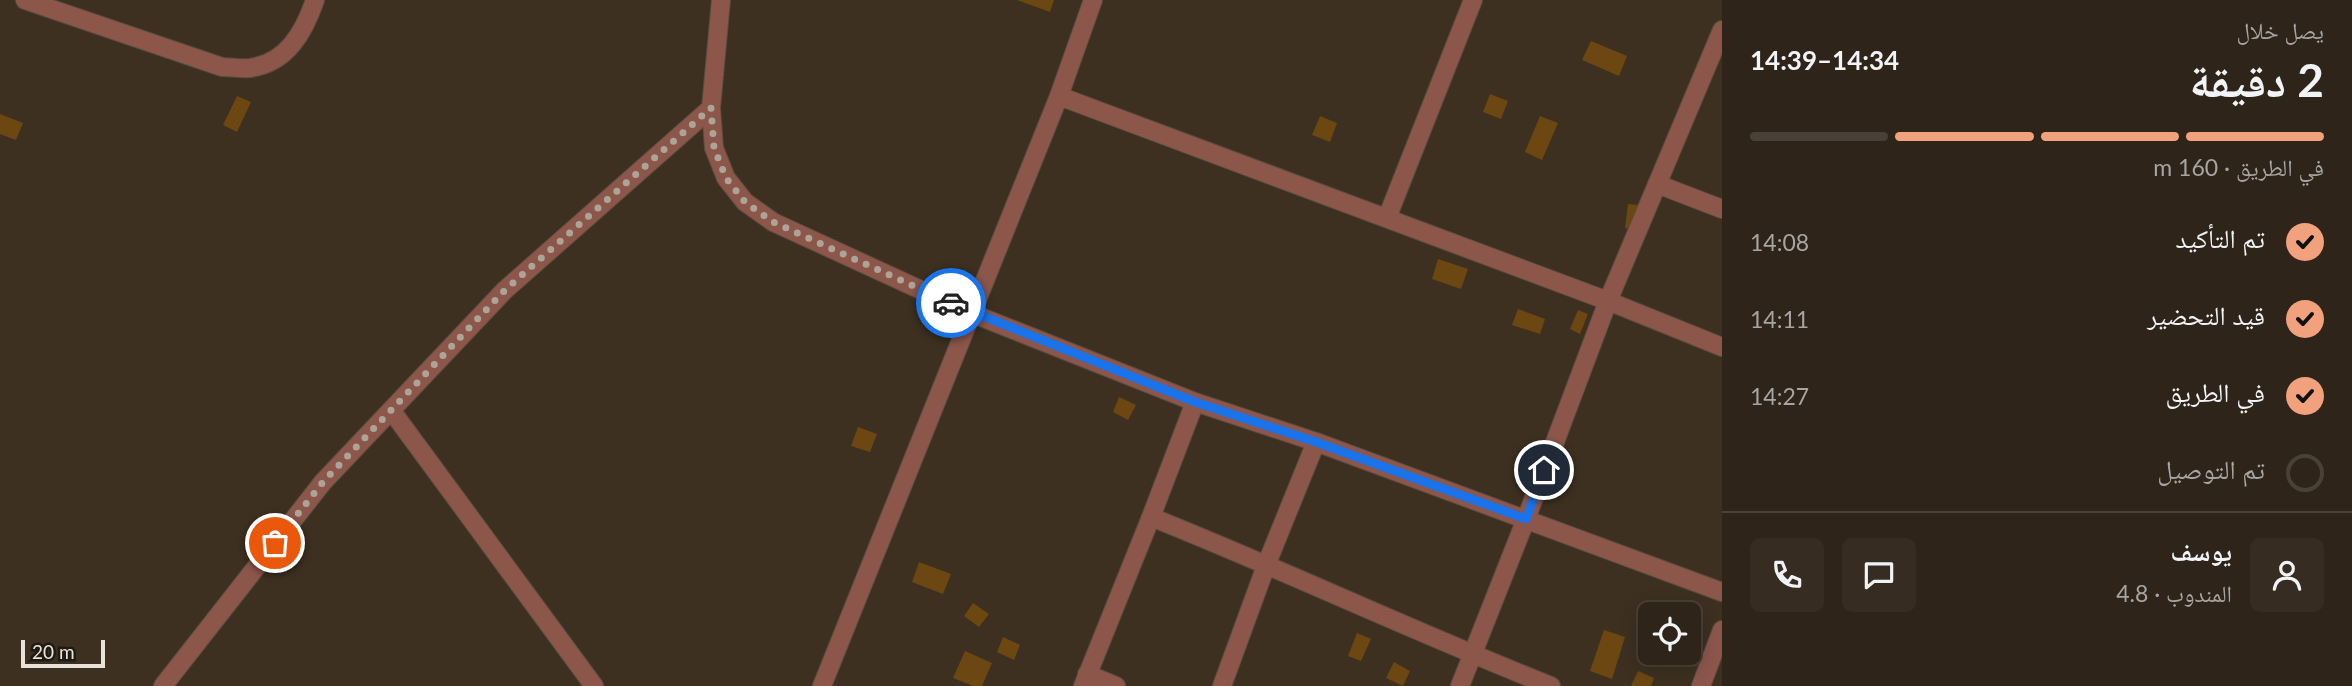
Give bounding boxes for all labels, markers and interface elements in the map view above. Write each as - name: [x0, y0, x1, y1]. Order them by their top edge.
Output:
- text: يصل خلال: [2236, 16, 2324, 44]
- text: 14:34–14:39: [1750, 44, 1899, 76]
- text: 2 دقيقة: [2190, 52, 2324, 107]
- text: في الطريق · 160 m: [2153, 153, 2324, 181]
- text: تم التأكيد: [2176, 222, 2265, 254]
- icon: check: [2286, 223, 2324, 261]
- text: 14:08: [1750, 228, 1809, 256]
- courier: [916, 268, 986, 338]
- icon: car: [932, 284, 970, 322]
- text: قيد التحضير: [2147, 299, 2265, 331]
- icon: check: [2286, 300, 2324, 338]
- text: 14:11: [1750, 305, 1809, 333]
- text: في الطريق: [2165, 376, 2265, 408]
- icon: check: [2286, 377, 2324, 415]
- text: 14:27: [1750, 382, 1809, 410]
- pin: [1514, 440, 1574, 500]
- icon: home: [1525, 451, 1563, 489]
- text: تم التوصيل: [2157, 453, 2265, 485]
- pin: [245, 513, 305, 573]
- icon: bag: [256, 524, 294, 562]
- text: يوسف: [2171, 535, 2232, 567]
- button: phone: [1750, 538, 1824, 612]
- button: chat: [1842, 538, 1916, 612]
- button: person: [2250, 538, 2324, 612]
- text: المندوب · 4.8: [2116, 579, 2232, 607]
- map controls: [1638, 602, 1701, 665]
- button: locate: [1638, 602, 1701, 665]
- scale bar: [21, 637, 105, 669]
- text: 20 m: [32, 640, 75, 663]

